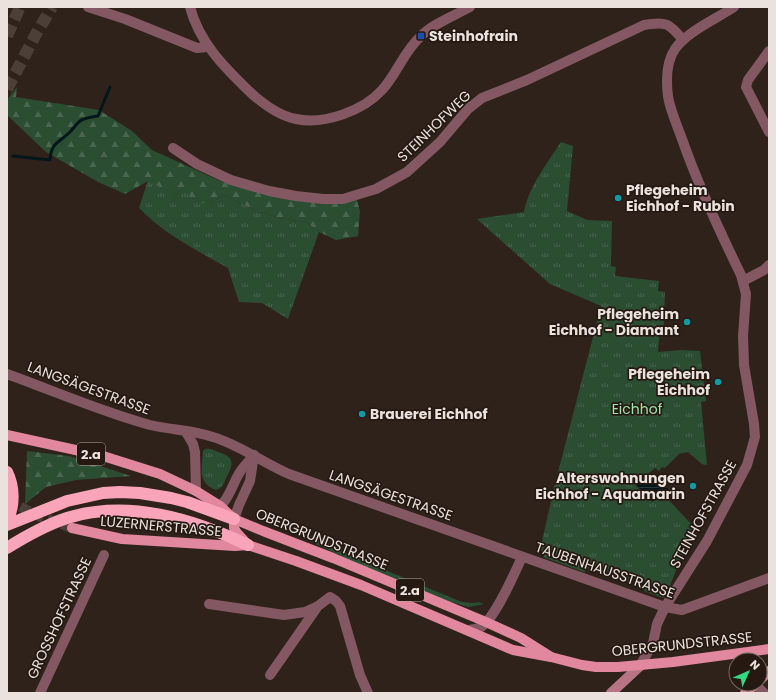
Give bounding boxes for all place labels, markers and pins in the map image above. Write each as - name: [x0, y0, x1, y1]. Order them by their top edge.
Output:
- place label: Steinhofrain: [429, 26, 518, 46]
- marker: Steinhofrain: [416, 31, 426, 41]
- place label: Pflegeheim Eichhof - Rubin: [626, 180, 735, 216]
- marker: Pflegeheim Eichhof - Rubin: [613, 193, 623, 203]
- place label: Pflegeheim Eichhof - Diamant: [549, 304, 679, 340]
- marker: Pflegeheim Eichhof - Diamant: [682, 317, 692, 327]
- place label: Pflegeheim Eichhof: [628, 364, 710, 400]
- marker: Pflegeheim Eichhof: [713, 377, 723, 387]
- place label: Brauerei Eichhof: [370, 404, 488, 424]
- marker: Brauerei Eichhof: [357, 409, 367, 419]
- place label: Alterswohnungen Eichhof - Aquamarin: [535, 468, 685, 504]
- marker: Alterswohnungen Eichhof - Aquamarin: [688, 481, 698, 491]

